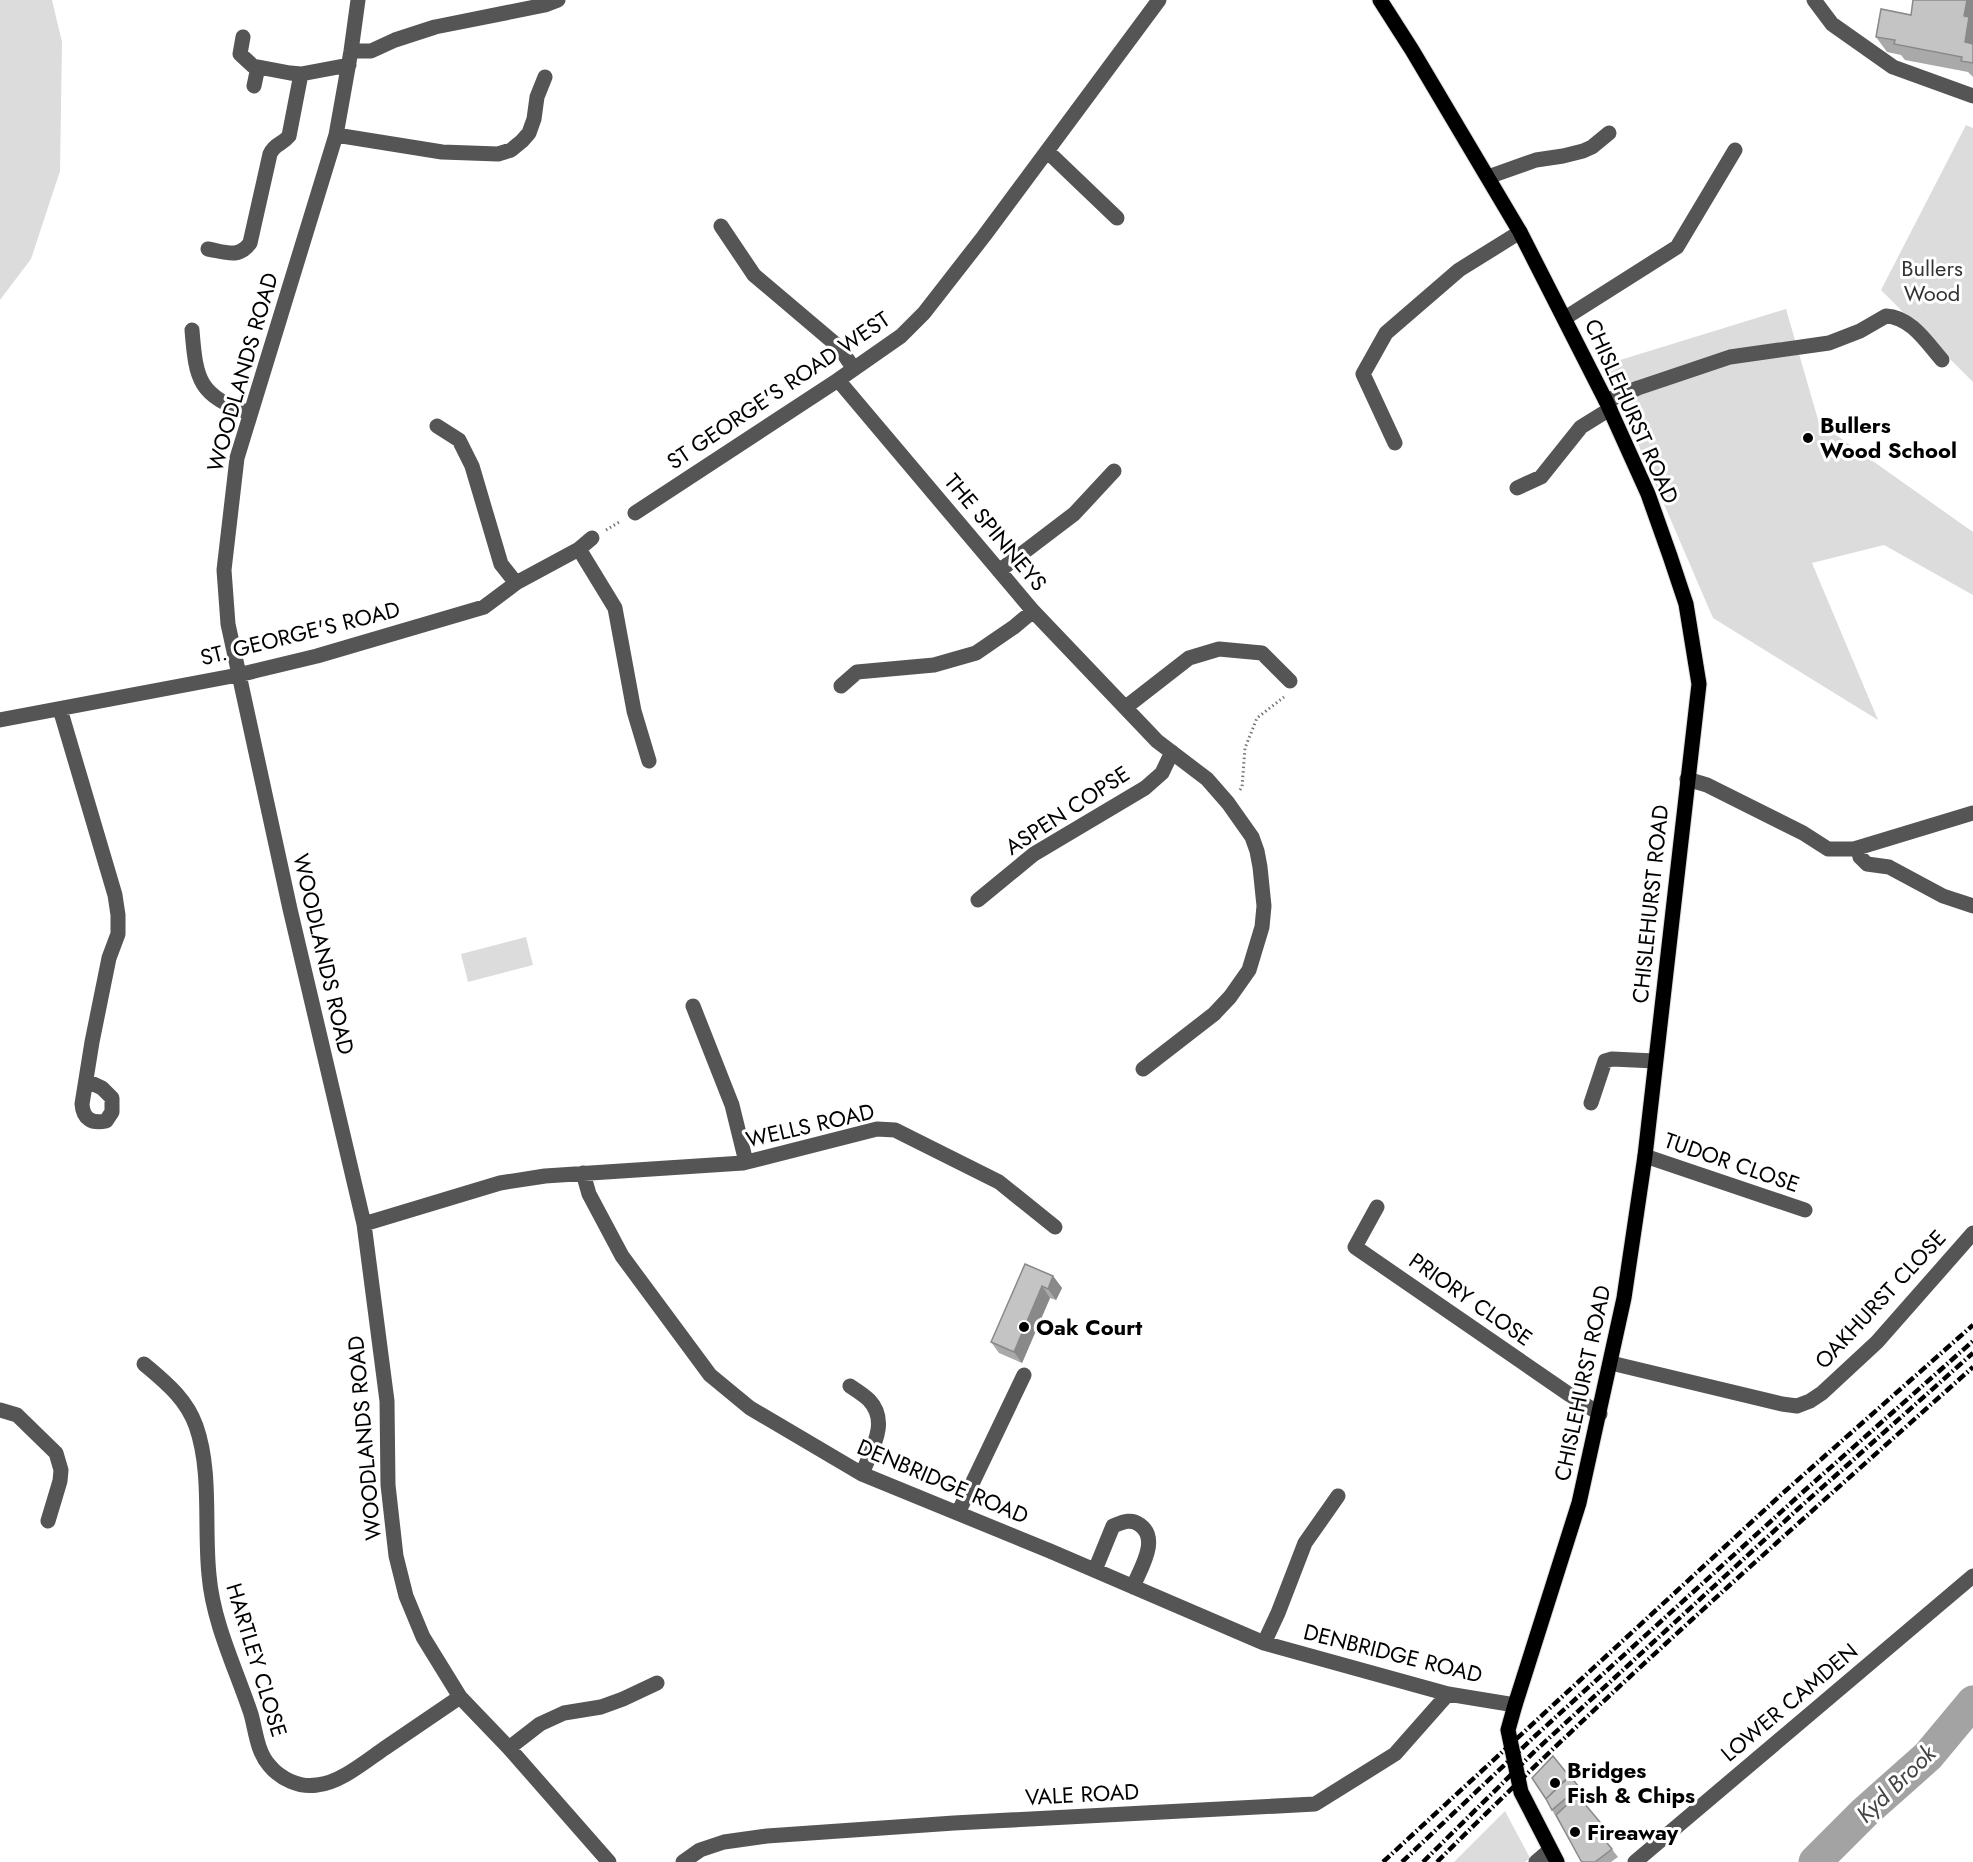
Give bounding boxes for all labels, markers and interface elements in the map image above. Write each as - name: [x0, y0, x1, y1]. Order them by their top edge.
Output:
- park label: Bullers Wood: [1901, 252, 1963, 309]
- street label: WOODLANDS ROAD: [198, 269, 286, 475]
- street label: ST GEORGE'S ROAD WEST: [660, 303, 897, 477]
- street label: CHISLEHURST ROAD: [1577, 313, 1687, 509]
- place label: Bullers Wood School: [1820, 409, 1957, 466]
- marker: Bullers Wood School: [1801, 431, 1815, 445]
- street label: THE SPINNEYS: [937, 466, 1055, 598]
- street label: ST. GEORGE'S ROAD: [197, 593, 403, 673]
- street label: ASPEN COPSE: [998, 758, 1136, 862]
- street label: CHISLEHURST ROAD: [1624, 803, 1676, 1005]
- street label: WOODLANDS ROAD: [285, 850, 363, 1058]
- street label: WELLS ROAD: [743, 1095, 877, 1155]
- street label: TUDOR CLOSE: [1660, 1124, 1804, 1200]
- street label: OAKHURST CLOSE: [1807, 1222, 1953, 1376]
- street label: PRIORY CLOSE: [1403, 1245, 1539, 1353]
- street label: CHISLEHURST ROAD: [1546, 1282, 1618, 1484]
- place label: Oak Court: [1036, 1311, 1142, 1343]
- marker: Oak Court: [1017, 1320, 1031, 1334]
- street label: WOODLANDS ROAD: [339, 1334, 389, 1542]
- street label: DENBRIDGE ROAD: [852, 1430, 1034, 1532]
- street label: HARTLEY CLOSE: [218, 1579, 296, 1741]
- street label: DENBRIDGE ROAD: [1300, 1615, 1486, 1691]
- street label: LOWER CAMDEN: [1714, 1635, 1864, 1769]
- water label: Kyd Brook: [1848, 1735, 1945, 1831]
- place label: Bridges Fish & Chips: [1567, 1754, 1695, 1811]
- street label: VALE ROAD: [1024, 1775, 1140, 1813]
- marker: Bridges Fish & Chips: [1548, 1776, 1562, 1790]
- place label: Fireaway: [1587, 1816, 1679, 1848]
- marker: Fireaway: [1568, 1825, 1582, 1839]

